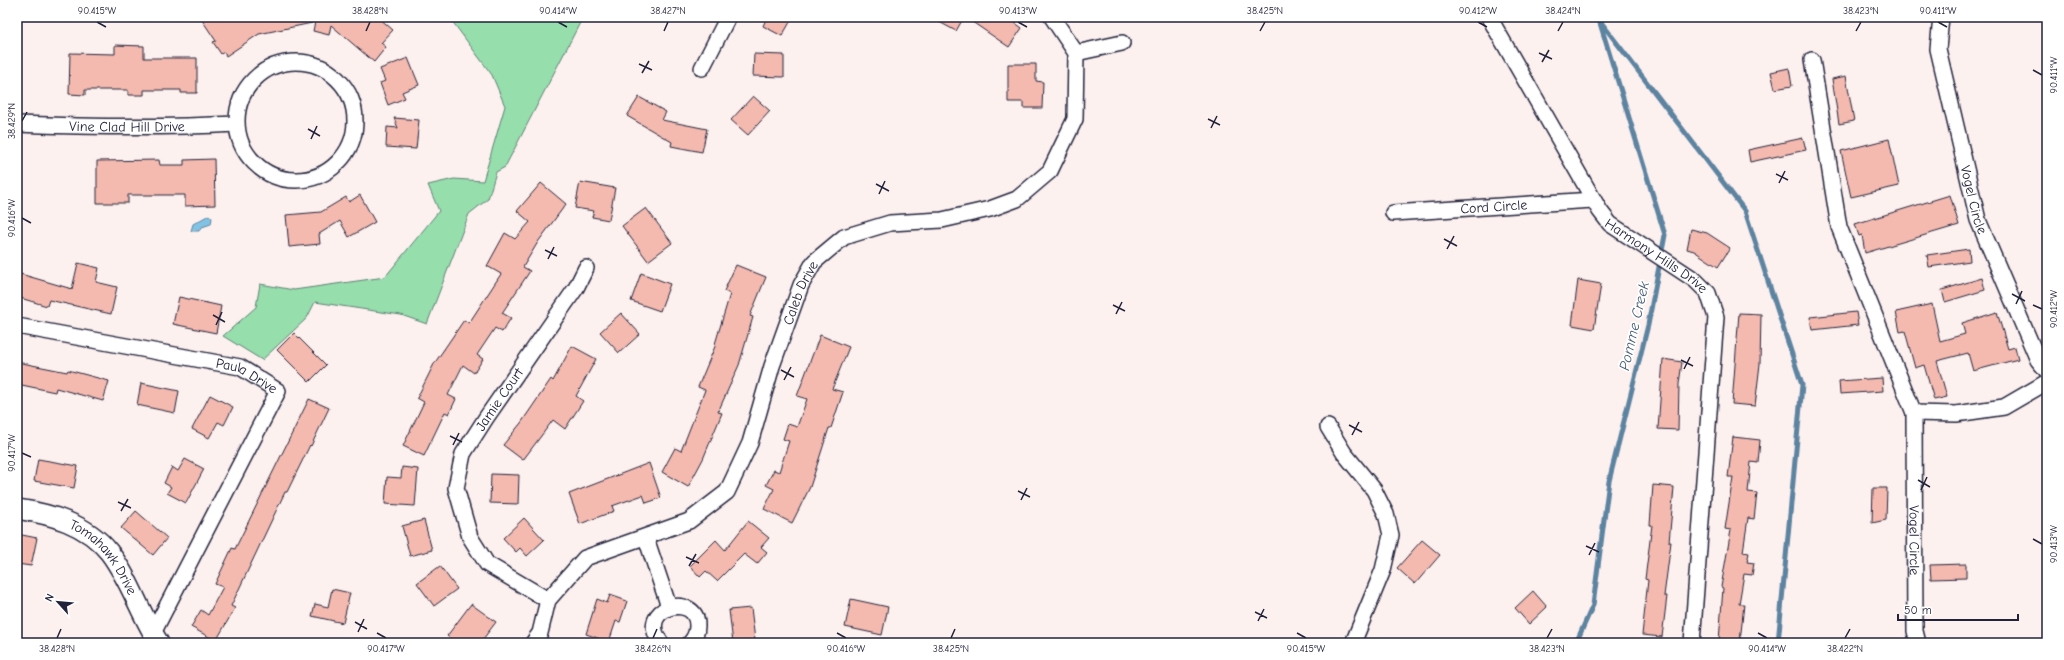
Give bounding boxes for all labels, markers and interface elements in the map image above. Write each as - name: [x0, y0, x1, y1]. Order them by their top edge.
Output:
- text: 90.415°W: [78, 5, 116, 17]
- text: 38.428°N: [352, 5, 388, 17]
- text: 90.414°W: [539, 5, 577, 17]
- text: 38.427°N: [650, 5, 686, 17]
- text: 90.413°W: [999, 5, 1037, 17]
- text: 38.425°N: [1247, 5, 1283, 17]
- text: 90.412°W: [1459, 5, 1497, 17]
- text: 38.424°N: [1545, 5, 1581, 17]
- text: 38.423°N: [1843, 5, 1879, 17]
- text: 90.411°W: [1920, 5, 1957, 17]
- text: 90.411°W: [2048, 56, 2060, 93]
- text: 38.429°N: [6, 103, 18, 139]
- street label: Vine Clad Hill Drive: [69, 118, 185, 136]
- street label: Vogel Circle: [1957, 164, 1991, 237]
- street label: Cord Circle: [1460, 196, 1528, 218]
- text: 90.416°W: [6, 199, 18, 237]
- street label: Harmony Hills Drive: [1601, 215, 1711, 297]
- street label: Caleb Drive: [779, 258, 822, 327]
- water label: Pomme Creek: [1615, 279, 1653, 372]
- text: 90.412°W: [2048, 290, 2060, 328]
- street label: Paula Drive: [215, 355, 280, 397]
- street label: Jamie Court: [472, 364, 528, 434]
- text: 90.417°W: [6, 434, 18, 472]
- street label: Vogel Circle: [1905, 505, 1923, 575]
- street label: Tomahawk Drive: [67, 516, 141, 598]
- text: 90.413°W: [2048, 525, 2060, 563]
- north arrow: [38, 582, 78, 622]
- text: N: [42, 592, 57, 604]
- scale bar: [1898, 596, 2018, 622]
- text: 50 m: [1904, 603, 1932, 617]
- text: 38.428°N: [39, 643, 75, 655]
- text: 90.417°W: [367, 643, 405, 655]
- text: 38.426°N: [635, 643, 671, 655]
- text: 90.416°W: [827, 643, 865, 655]
- text: 38.425°N: [933, 643, 969, 655]
- text: 90.415°W: [1287, 643, 1325, 655]
- text: 38.423°N: [1529, 643, 1565, 655]
- text: 90.414°W: [1748, 643, 1786, 655]
- text: 38.422°N: [1827, 643, 1863, 655]

